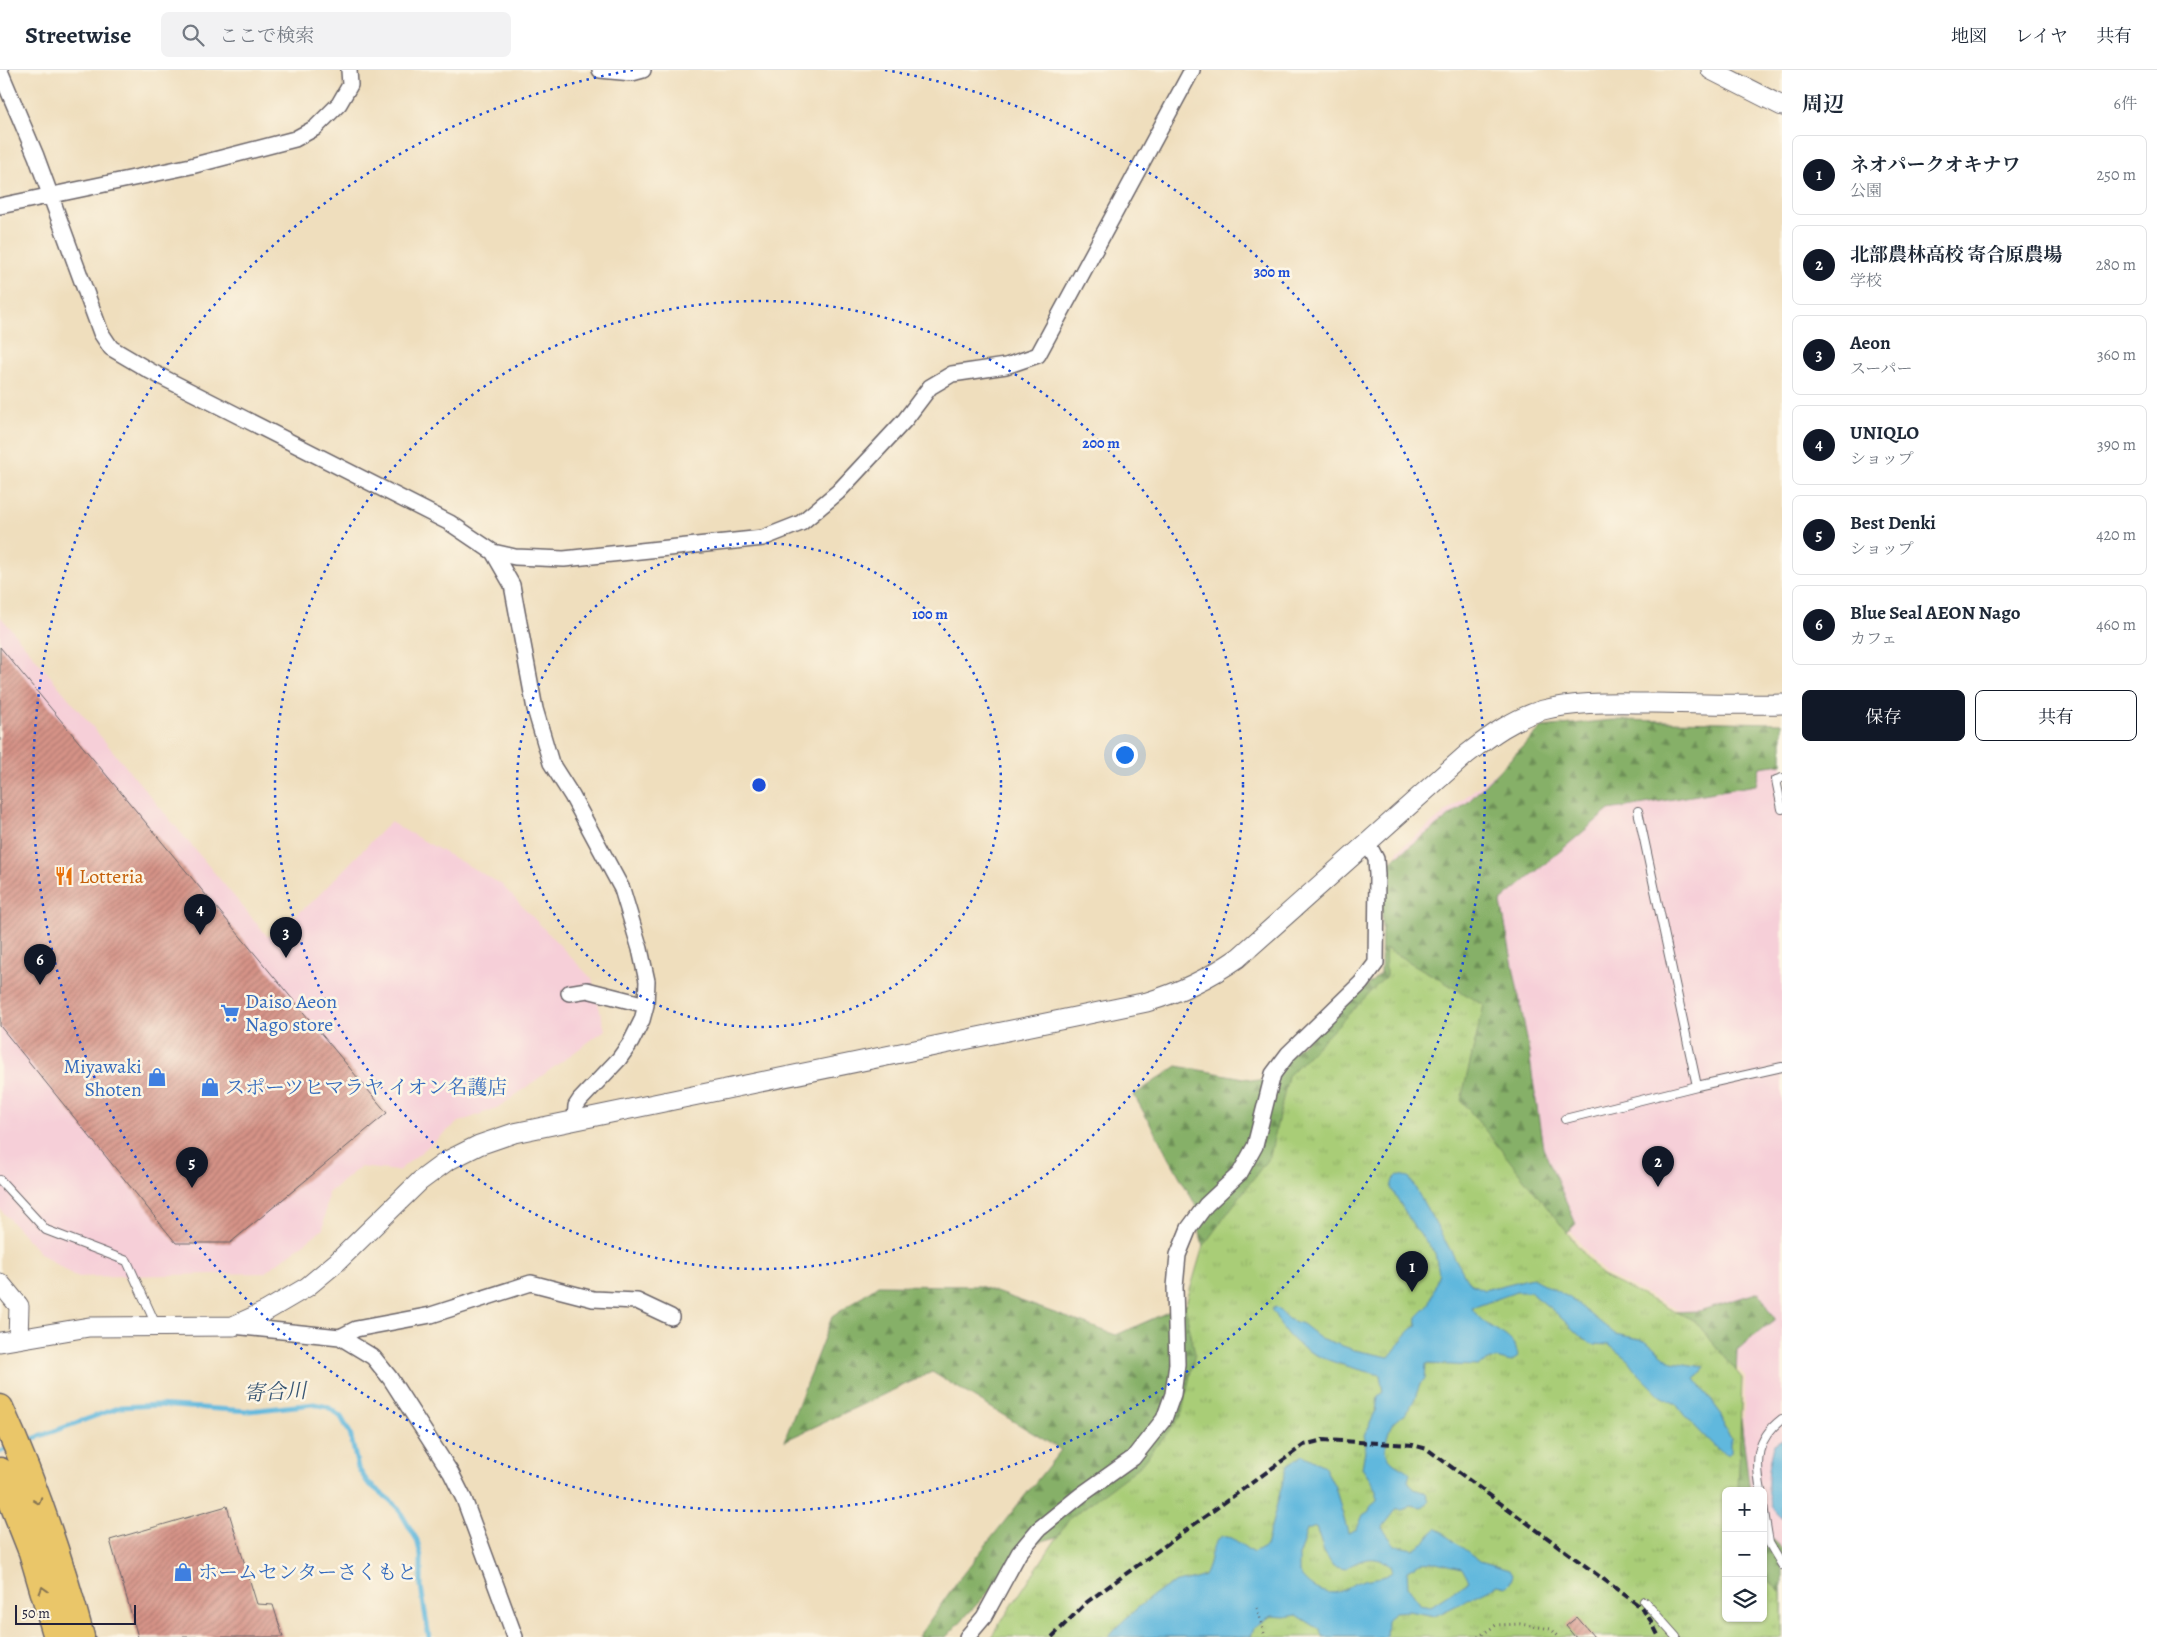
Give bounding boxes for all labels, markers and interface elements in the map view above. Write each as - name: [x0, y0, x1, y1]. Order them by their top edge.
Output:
- search box: [161, 12, 511, 57]
- text: Streetwise: [25, 19, 131, 51]
- icon: search: [179, 21, 207, 49]
- text: ここで検索: [219, 23, 314, 49]
- text: 地図: [1951, 24, 1987, 48]
- text: レイヤ: [2015, 24, 2068, 48]
- text: 共有: [2096, 24, 2132, 48]
- text: 周辺: [1802, 90, 1844, 118]
- text: 6件: [2114, 93, 2137, 115]
- text: ネオパークオキナワ: [1850, 152, 2021, 178]
- text: 1: [1816, 164, 1822, 186]
- text: 250 m: [2097, 164, 2136, 186]
- text: 公園: [1850, 180, 1882, 202]
- text: 北部農林高校 寄合原農場: [1850, 242, 2062, 268]
- text: 2: [1815, 254, 1823, 276]
- text: 280 m: [2096, 254, 2136, 276]
- text: 300 m: [1254, 262, 1291, 282]
- text: 学校: [1850, 270, 1882, 292]
- text: Aeon: [1850, 330, 1891, 356]
- text: 3: [1816, 344, 1822, 366]
- text: 360 m: [2097, 344, 2136, 366]
- text: スーパー: [1850, 358, 1912, 380]
- text: UNIQLO: [1850, 420, 1919, 446]
- text: 200 m: [1082, 433, 1120, 453]
- text: 4: [1815, 434, 1823, 456]
- text: 390 m: [2097, 434, 2136, 456]
- text: ショップ: [1850, 448, 1914, 470]
- text: Best Denki: [1850, 510, 1936, 536]
- text: 5: [1816, 524, 1822, 546]
- text: 420 m: [2096, 524, 2136, 546]
- text: ショップ: [1850, 538, 1914, 560]
- text: Blue Seal AEON Nago: [1850, 600, 2021, 626]
- text: 100 m: [912, 604, 948, 624]
- text: 6: [1815, 614, 1823, 636]
- text: 460 m: [2096, 614, 2136, 636]
- text: カフェ: [1850, 628, 1897, 650]
- button: 保存: [1802, 690, 1965, 741]
- button: 共有: [1975, 690, 2137, 741]
- your location: [1112, 742, 1138, 768]
- centre of rings: [750, 776, 768, 794]
- place label: Lotteria: [79, 863, 145, 890]
- restaurant icon: Lotteria: [53, 865, 75, 887]
- pin: 4: [184, 894, 216, 935]
- pin: 3: [270, 917, 302, 958]
- pin: 6: [24, 944, 56, 985]
- place label: Daiso Aeon Nago store: [245, 988, 337, 1038]
- supermarket icon: Daiso Aeon Nago store: [219, 1002, 241, 1024]
- place label: Miyawaki Shoten: [63, 1053, 142, 1103]
- shop icon: Miyawaki Shoten: [146, 1066, 168, 1088]
- place label: スポーツヒマラヤ イオン名護店: [225, 1074, 508, 1101]
- shop icon: スポーツヒマラヤ イオン名護店: [199, 1076, 221, 1098]
- pin: 2: [1642, 1146, 1674, 1187]
- pin: 5: [176, 1147, 208, 1188]
- pin: 1: [1396, 1251, 1428, 1292]
- water label: 寄合川: [243, 1376, 309, 1408]
- map controls: [1722, 1487, 1767, 1622]
- button: +: [1722, 1487, 1767, 1532]
- one-way arrow: [32, 1497, 42, 1505]
- button: −: [1722, 1532, 1767, 1577]
- place label: ホームセンターさくもと: [198, 1559, 417, 1586]
- shop icon: ホームセンターさくもと: [172, 1561, 194, 1583]
- button: layers: [1722, 1577, 1767, 1622]
- one-way arrow: [39, 1587, 49, 1595]
- scale bar: [15, 1602, 136, 1625]
- text: 50 m: [22, 1604, 50, 1623]

